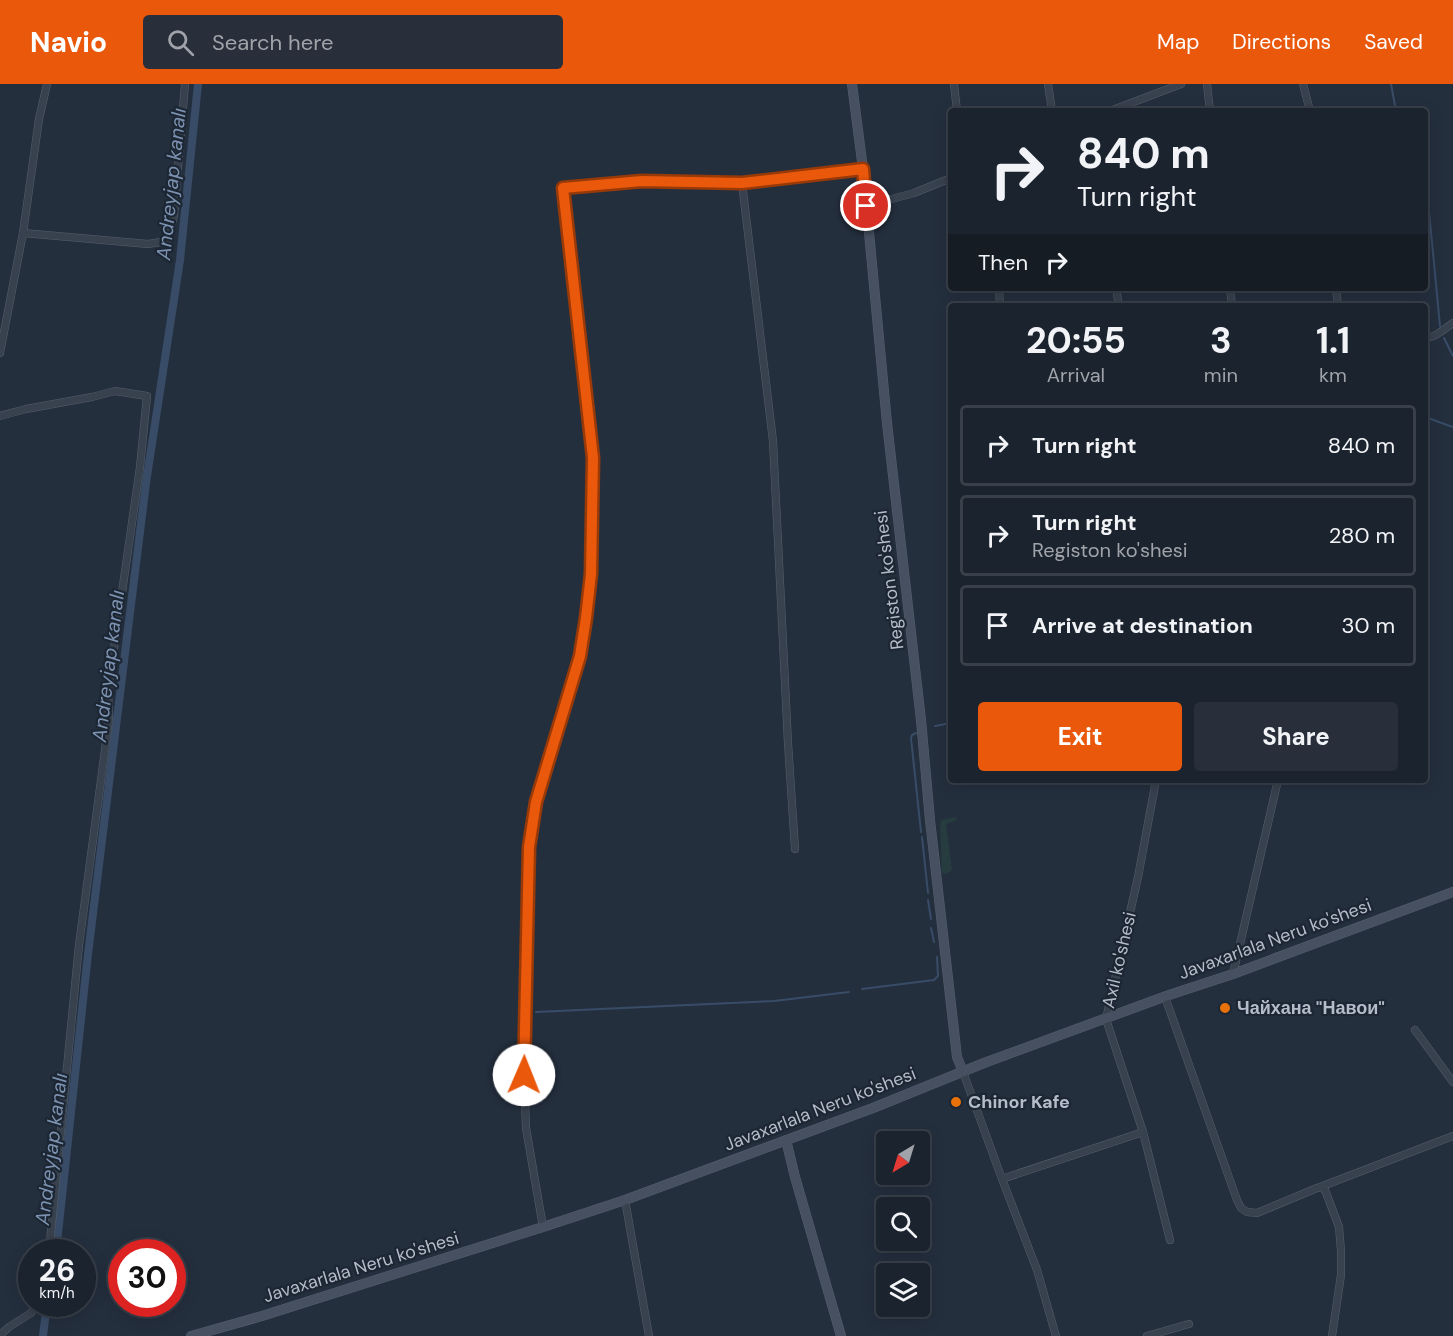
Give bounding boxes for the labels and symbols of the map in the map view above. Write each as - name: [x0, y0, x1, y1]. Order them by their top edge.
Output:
- water label: Andreyjap kanalı: [150, 107, 192, 262]
- pin: [840, 180, 891, 231]
- street label: Registon ko'shesi: [869, 509, 909, 651]
- water label: Andreyjap kanalı: [86, 589, 130, 744]
- street label: Javaxarlala Neru ko'shesi: [1175, 893, 1375, 985]
- street label: Axil ko'shesi: [1096, 909, 1142, 1011]
- place label: Чайхана "Навои": [1237, 996, 1385, 1020]
- marker: Чайхана "Навои": [1218, 1001, 1232, 1015]
- position arrow: [492, 1043, 556, 1107]
- street label: Javaxarlala Neru ko'shesi: [721, 1061, 919, 1157]
- water label: Andreyjap kanalı: [29, 1072, 73, 1227]
- place label: Chinor Kafe: [968, 1090, 1070, 1114]
- marker: Chinor Kafe: [949, 1095, 963, 1109]
- north arrow: [876, 1131, 930, 1185]
- street label: Javaxarlala Neru ko'shesi: [260, 1226, 462, 1308]
- speed limit sign: 30: [108, 1239, 186, 1317]

